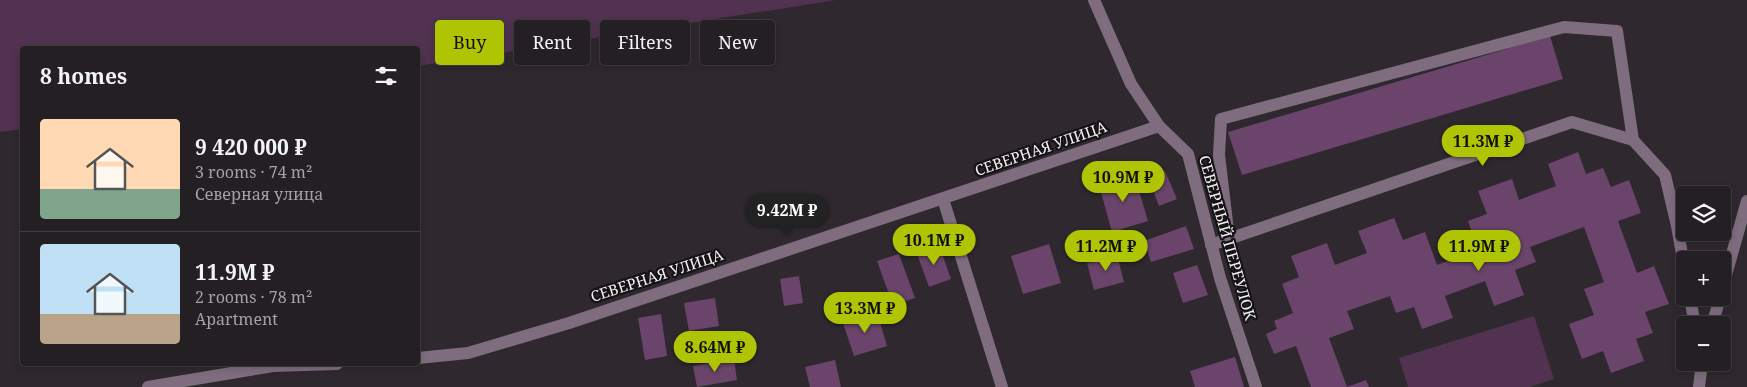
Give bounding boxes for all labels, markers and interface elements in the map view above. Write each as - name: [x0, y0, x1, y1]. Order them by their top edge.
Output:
- chip: Buy: [435, 20, 504, 65]
- chip: Rent: [514, 20, 590, 65]
- chip: Filters: [600, 20, 690, 65]
- chip: New: [700, 20, 775, 65]
- text: 8 homes: [40, 62, 127, 90]
- icon: filters: [372, 62, 400, 90]
- street label: СЕВЕРНАЯ УЛИЦА: [972, 116, 1110, 180]
- pin: 11.3M ₽: [1437, 124, 1529, 167]
- text: 11.3M ₽: [1453, 130, 1513, 152]
- text: 9 420 000 ₽: [195, 133, 307, 161]
- icon: home: [80, 139, 140, 199]
- street label: СЕВЕРНЫЙ ПЕРЕУЛОК: [1195, 153, 1261, 323]
- pin: 10.9M ₽: [1077, 160, 1169, 203]
- text: 3 rooms · 74 m²: [195, 161, 312, 183]
- text: 10.9M ₽: [1093, 166, 1153, 188]
- text: Северная улица: [195, 183, 323, 205]
- map controls: [1676, 186, 1731, 371]
- button: layers: [1676, 186, 1731, 241]
- pin: 9.42M ₽: [741, 194, 833, 236]
- text: 9.42M ₽: [757, 199, 817, 221]
- pin: 10.1M ₽: [888, 224, 980, 266]
- text: 10.1M ₽: [904, 229, 964, 251]
- pin: 11.2M ₽: [1060, 230, 1152, 272]
- pin: 11.9M ₽: [1433, 230, 1525, 272]
- text: 11.2M ₽: [1076, 235, 1136, 257]
- text: 11.9M ₽: [1449, 235, 1509, 257]
- street label: СЕВЕРНАЯ УЛИЦА: [588, 244, 726, 306]
- button: +: [1676, 251, 1731, 306]
- text: 11.9M ₽: [195, 258, 275, 286]
- icon: home: [80, 264, 140, 324]
- text: 2 rooms · 78 m²: [195, 286, 312, 308]
- pin: 13.3M ₽: [819, 292, 911, 334]
- text: 13.3M ₽: [835, 297, 895, 319]
- text: Apartment: [195, 308, 278, 330]
- button: −: [1676, 316, 1731, 371]
- pin: 8.64M ₽: [669, 330, 761, 373]
- text: 8.64M ₽: [685, 336, 745, 358]

